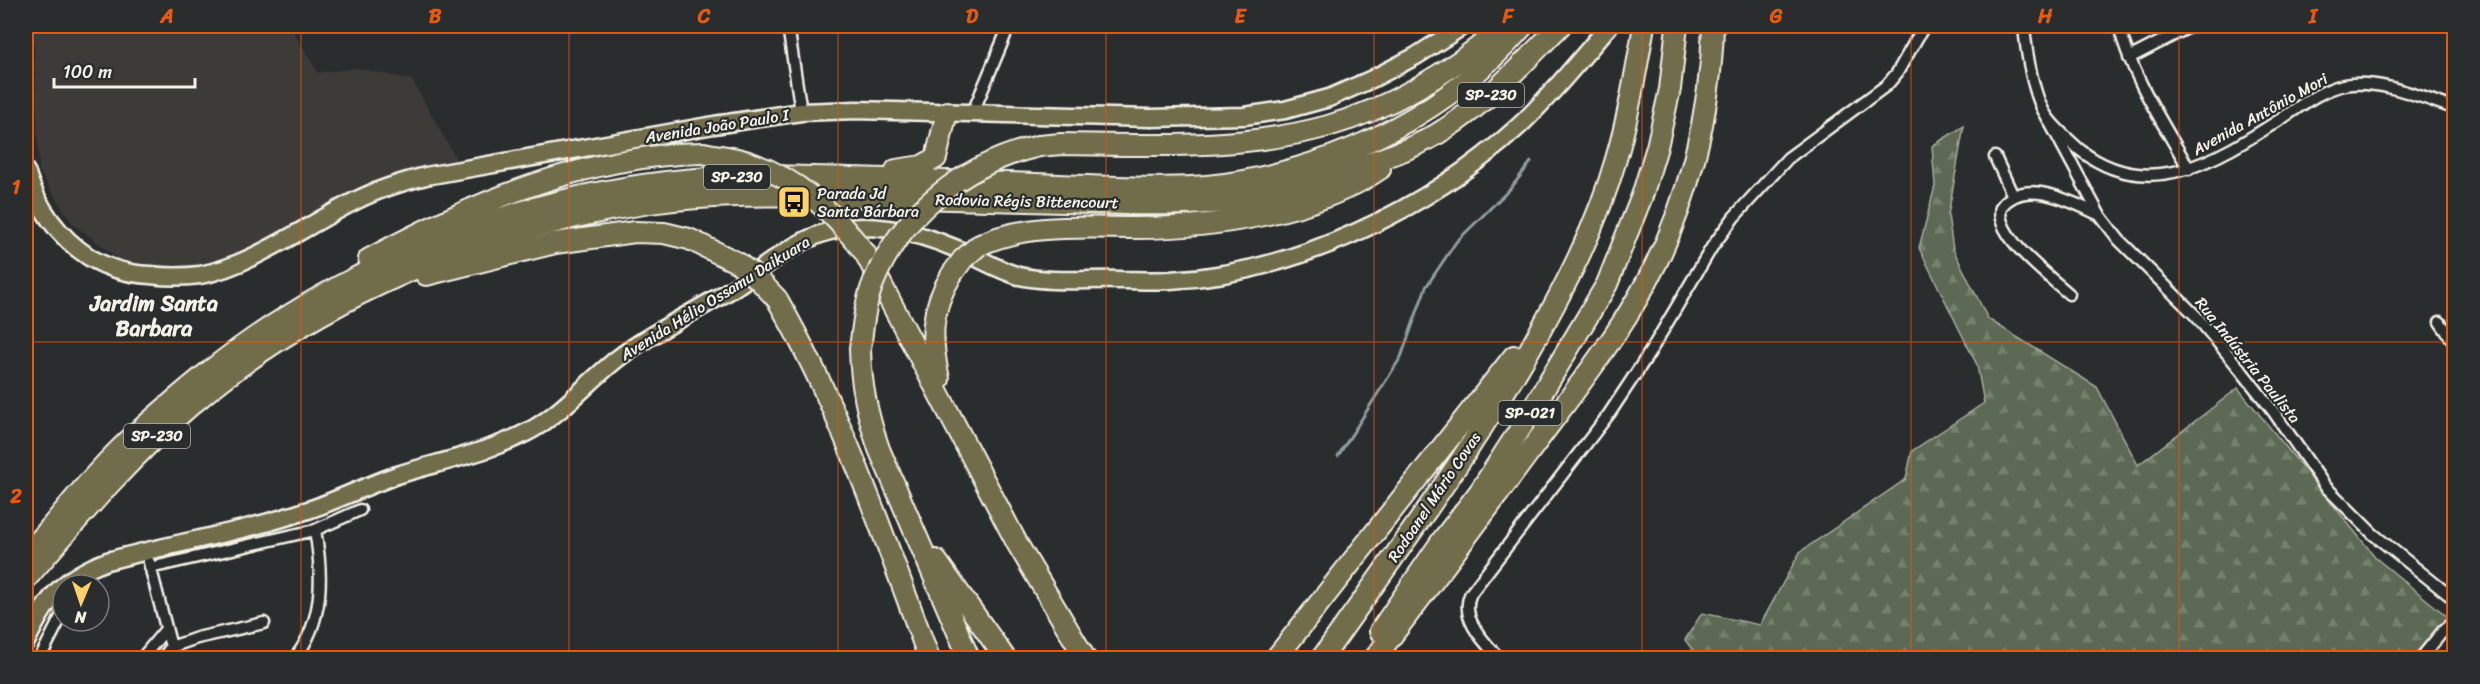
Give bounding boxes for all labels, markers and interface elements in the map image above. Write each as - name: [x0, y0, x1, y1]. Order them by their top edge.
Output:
- text: A: [159, 0, 174, 34]
- text: B: [429, 0, 442, 34]
- text: C: [697, 0, 711, 34]
- text: D: [966, 0, 979, 34]
- text: E: [1234, 0, 1247, 34]
- text: F: [1502, 0, 1515, 34]
- text: G: [1769, 0, 1783, 34]
- text: H: [2037, 0, 2053, 34]
- text: I: [2308, 0, 2319, 34]
- scale bar: [54, 51, 195, 89]
- text: 100 m: [63, 56, 112, 88]
- street label: Avenida Antônio Mori: [2186, 64, 2334, 164]
- road number: SP-230: [1458, 83, 1524, 107]
- street label: Avenida João Paulo I: [642, 100, 792, 152]
- road number: SP-230: [704, 165, 770, 189]
- text: 1: [12, 170, 21, 205]
- place label: Parada Jd Santa Bárbara: [817, 179, 919, 226]
- bus stop icon: Parada Jd Santa Bárbara: [776, 184, 812, 220]
- street label: Rodovia Régis Bittencourt: [935, 185, 1119, 217]
- street label: Avenida Hélio Ossamu Daikuara: [613, 227, 816, 369]
- district label: Jardim Santa Barbara: [88, 284, 218, 348]
- street label: Rua Indústria Paulista: [2188, 290, 2308, 430]
- road number: SP-021: [1498, 401, 1562, 425]
- road number: SP-230: [124, 424, 190, 448]
- street label: Rodoanel Mário Covas: [1379, 425, 1489, 568]
- text: 2: [9, 479, 22, 514]
- north arrow: [51, 573, 111, 633]
- text: N: [74, 603, 88, 632]

